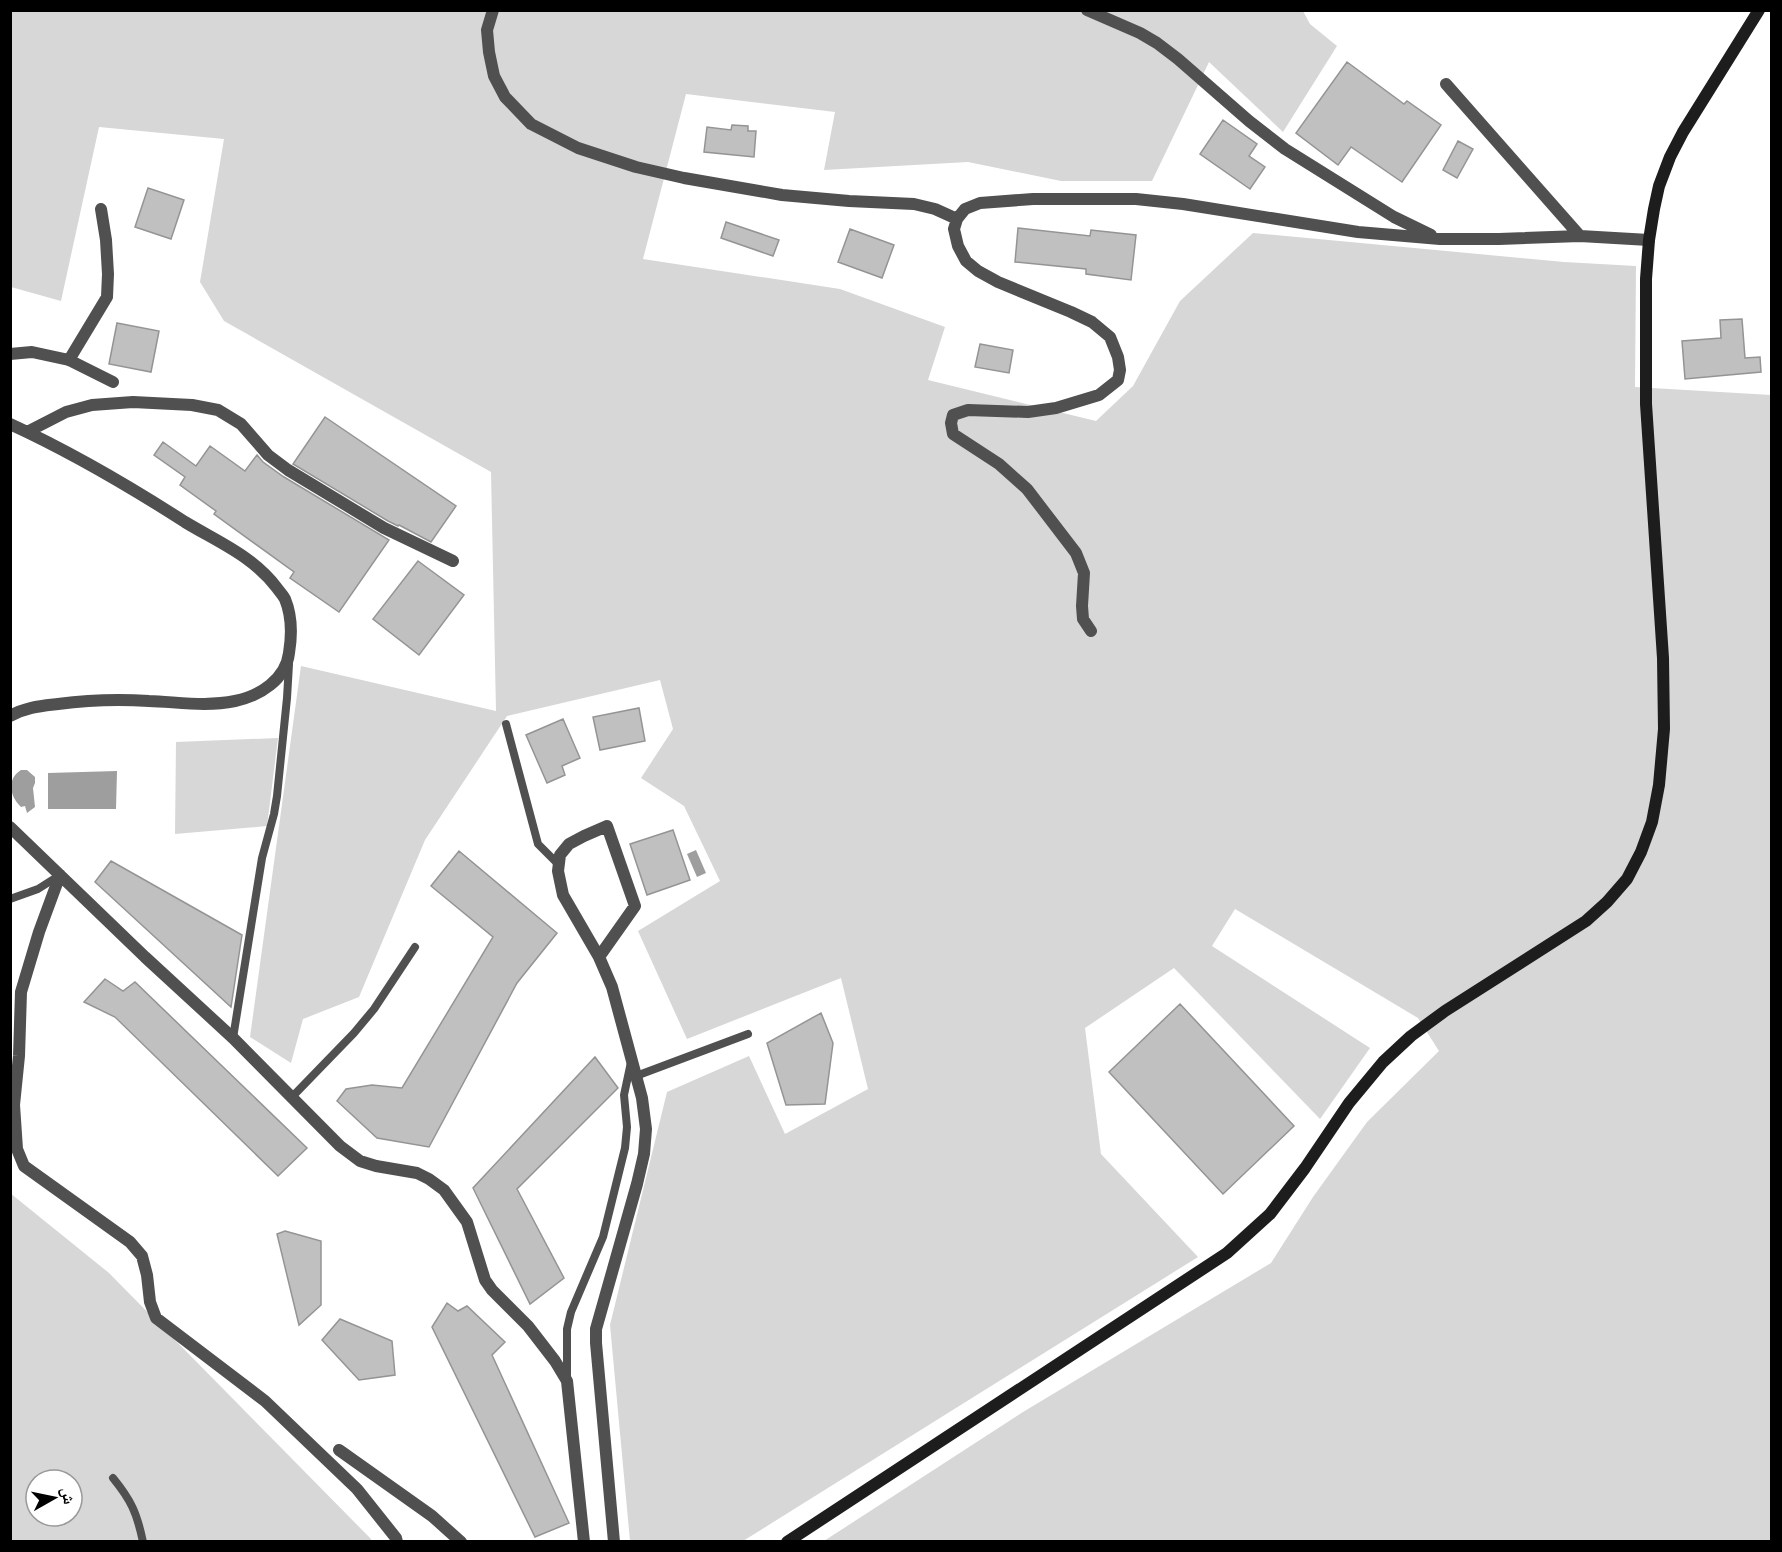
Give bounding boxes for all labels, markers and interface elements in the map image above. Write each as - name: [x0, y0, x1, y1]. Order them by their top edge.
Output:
- north arrow: [24, 1468, 84, 1528]
- text: ش: [57, 1486, 81, 1506]

